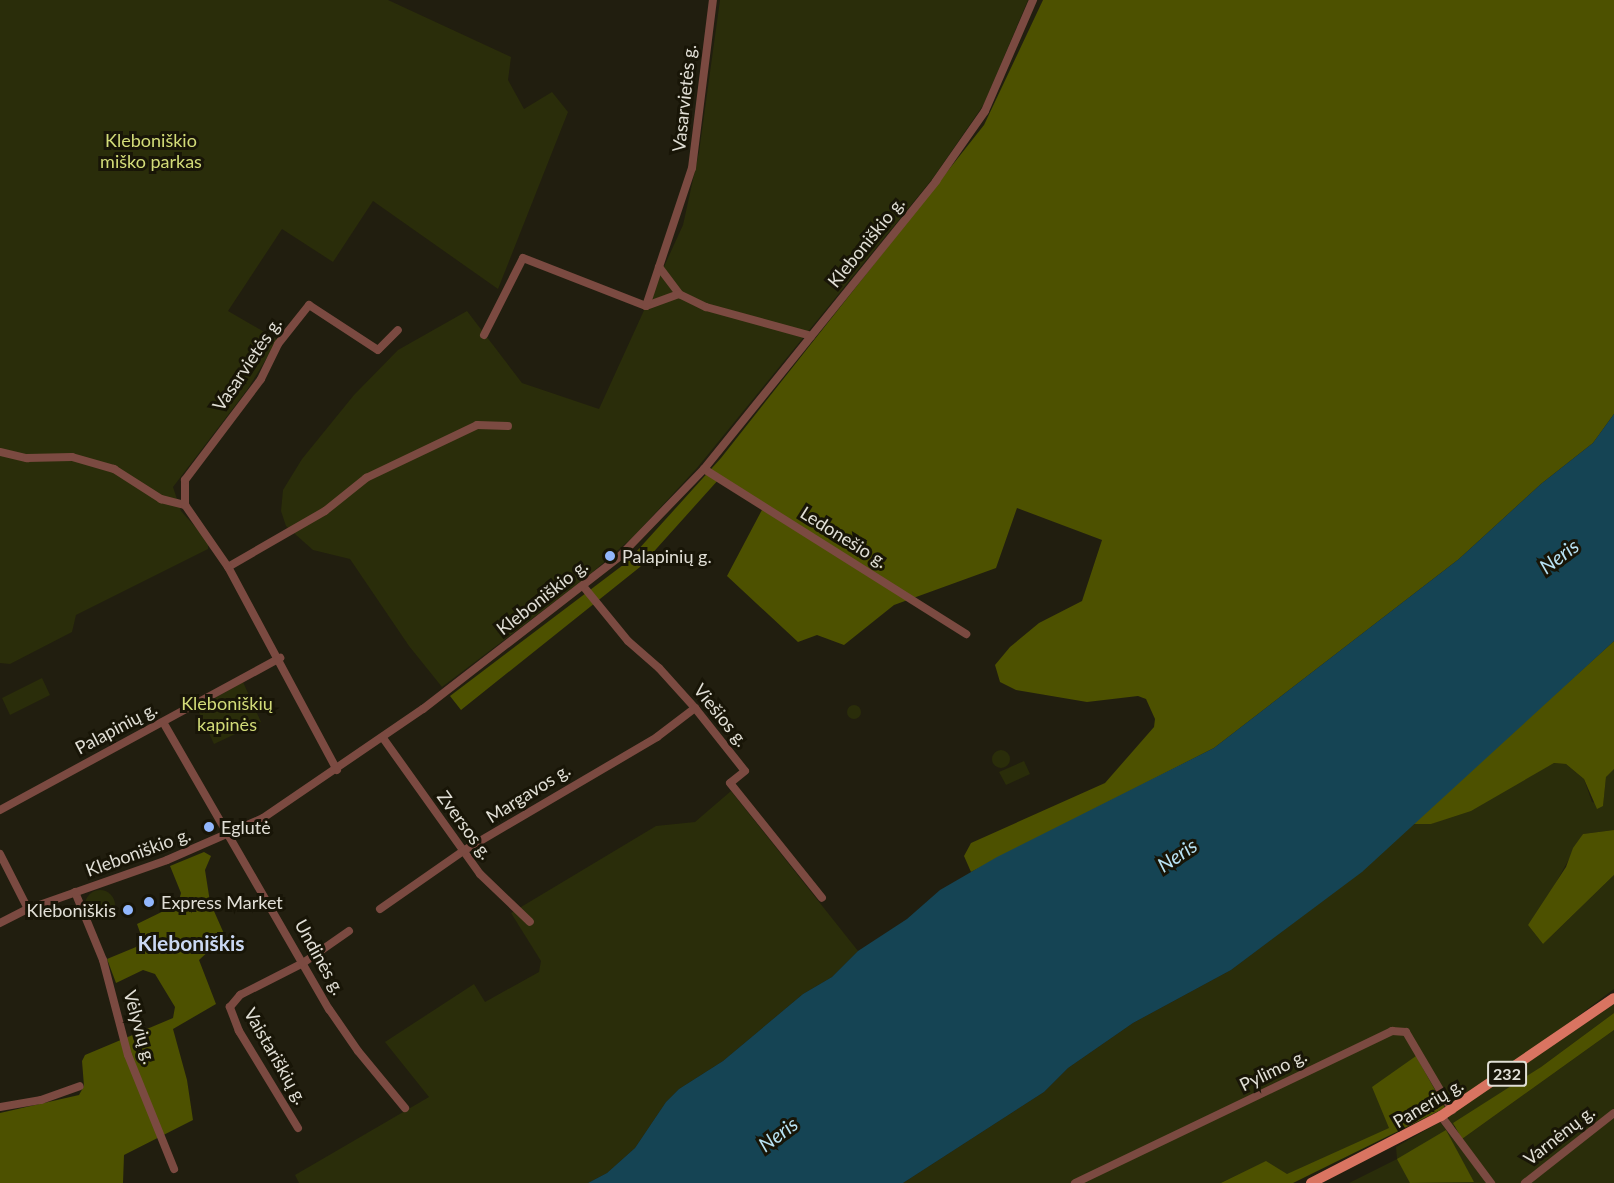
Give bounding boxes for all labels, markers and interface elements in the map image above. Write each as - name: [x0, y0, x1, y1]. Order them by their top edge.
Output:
- street label: Vasarvietės g.: [668, 43, 700, 153]
- park label: Kleboniškio miško parkas: [100, 130, 202, 172]
- street label: Kleboniškio g.: [823, 192, 909, 292]
- street label: Vasarvietės g.: [208, 313, 286, 415]
- street label: Ledonešio g.: [797, 502, 891, 572]
- water label: Neris: [1535, 534, 1583, 578]
- place label: Palapinių g.: [622, 545, 712, 567]
- marker: Palapinių g.: [603, 549, 617, 563]
- street label: Kleboniškio g.: [492, 555, 592, 639]
- street label: Viešios g.: [689, 679, 753, 751]
- park label: Kleboniškių kapinės: [181, 693, 273, 736]
- street label: Palapinių g.: [71, 697, 161, 759]
- street label: Margavos g.: [482, 759, 574, 827]
- street label: Zversos g.: [433, 787, 497, 863]
- place label: Eglutė: [221, 816, 271, 838]
- marker: Eglutė: [202, 820, 216, 834]
- street label: Kleboniškio g.: [83, 823, 193, 881]
- water label: Neris: [1153, 833, 1201, 877]
- place label: Express Market: [161, 891, 283, 913]
- marker: Express Market: [142, 895, 156, 909]
- place label: Kleboniškis: [27, 899, 116, 921]
- marker: Kleboniškis: [121, 903, 135, 917]
- street label: Undinės g.: [290, 915, 350, 999]
- district label: Kleboniškis: [137, 930, 245, 956]
- street label: Vėlyvių g.: [119, 988, 161, 1066]
- street label: Vaistariškių g.: [240, 1004, 312, 1108]
- street label: Pylimo g.: [1236, 1045, 1310, 1095]
- road number: 232: [1486, 1061, 1528, 1087]
- street label: Panerių g.: [1389, 1074, 1467, 1132]
- street label: Varnėnų g.: [1519, 1101, 1599, 1169]
- water label: Neris: [754, 1112, 802, 1156]

